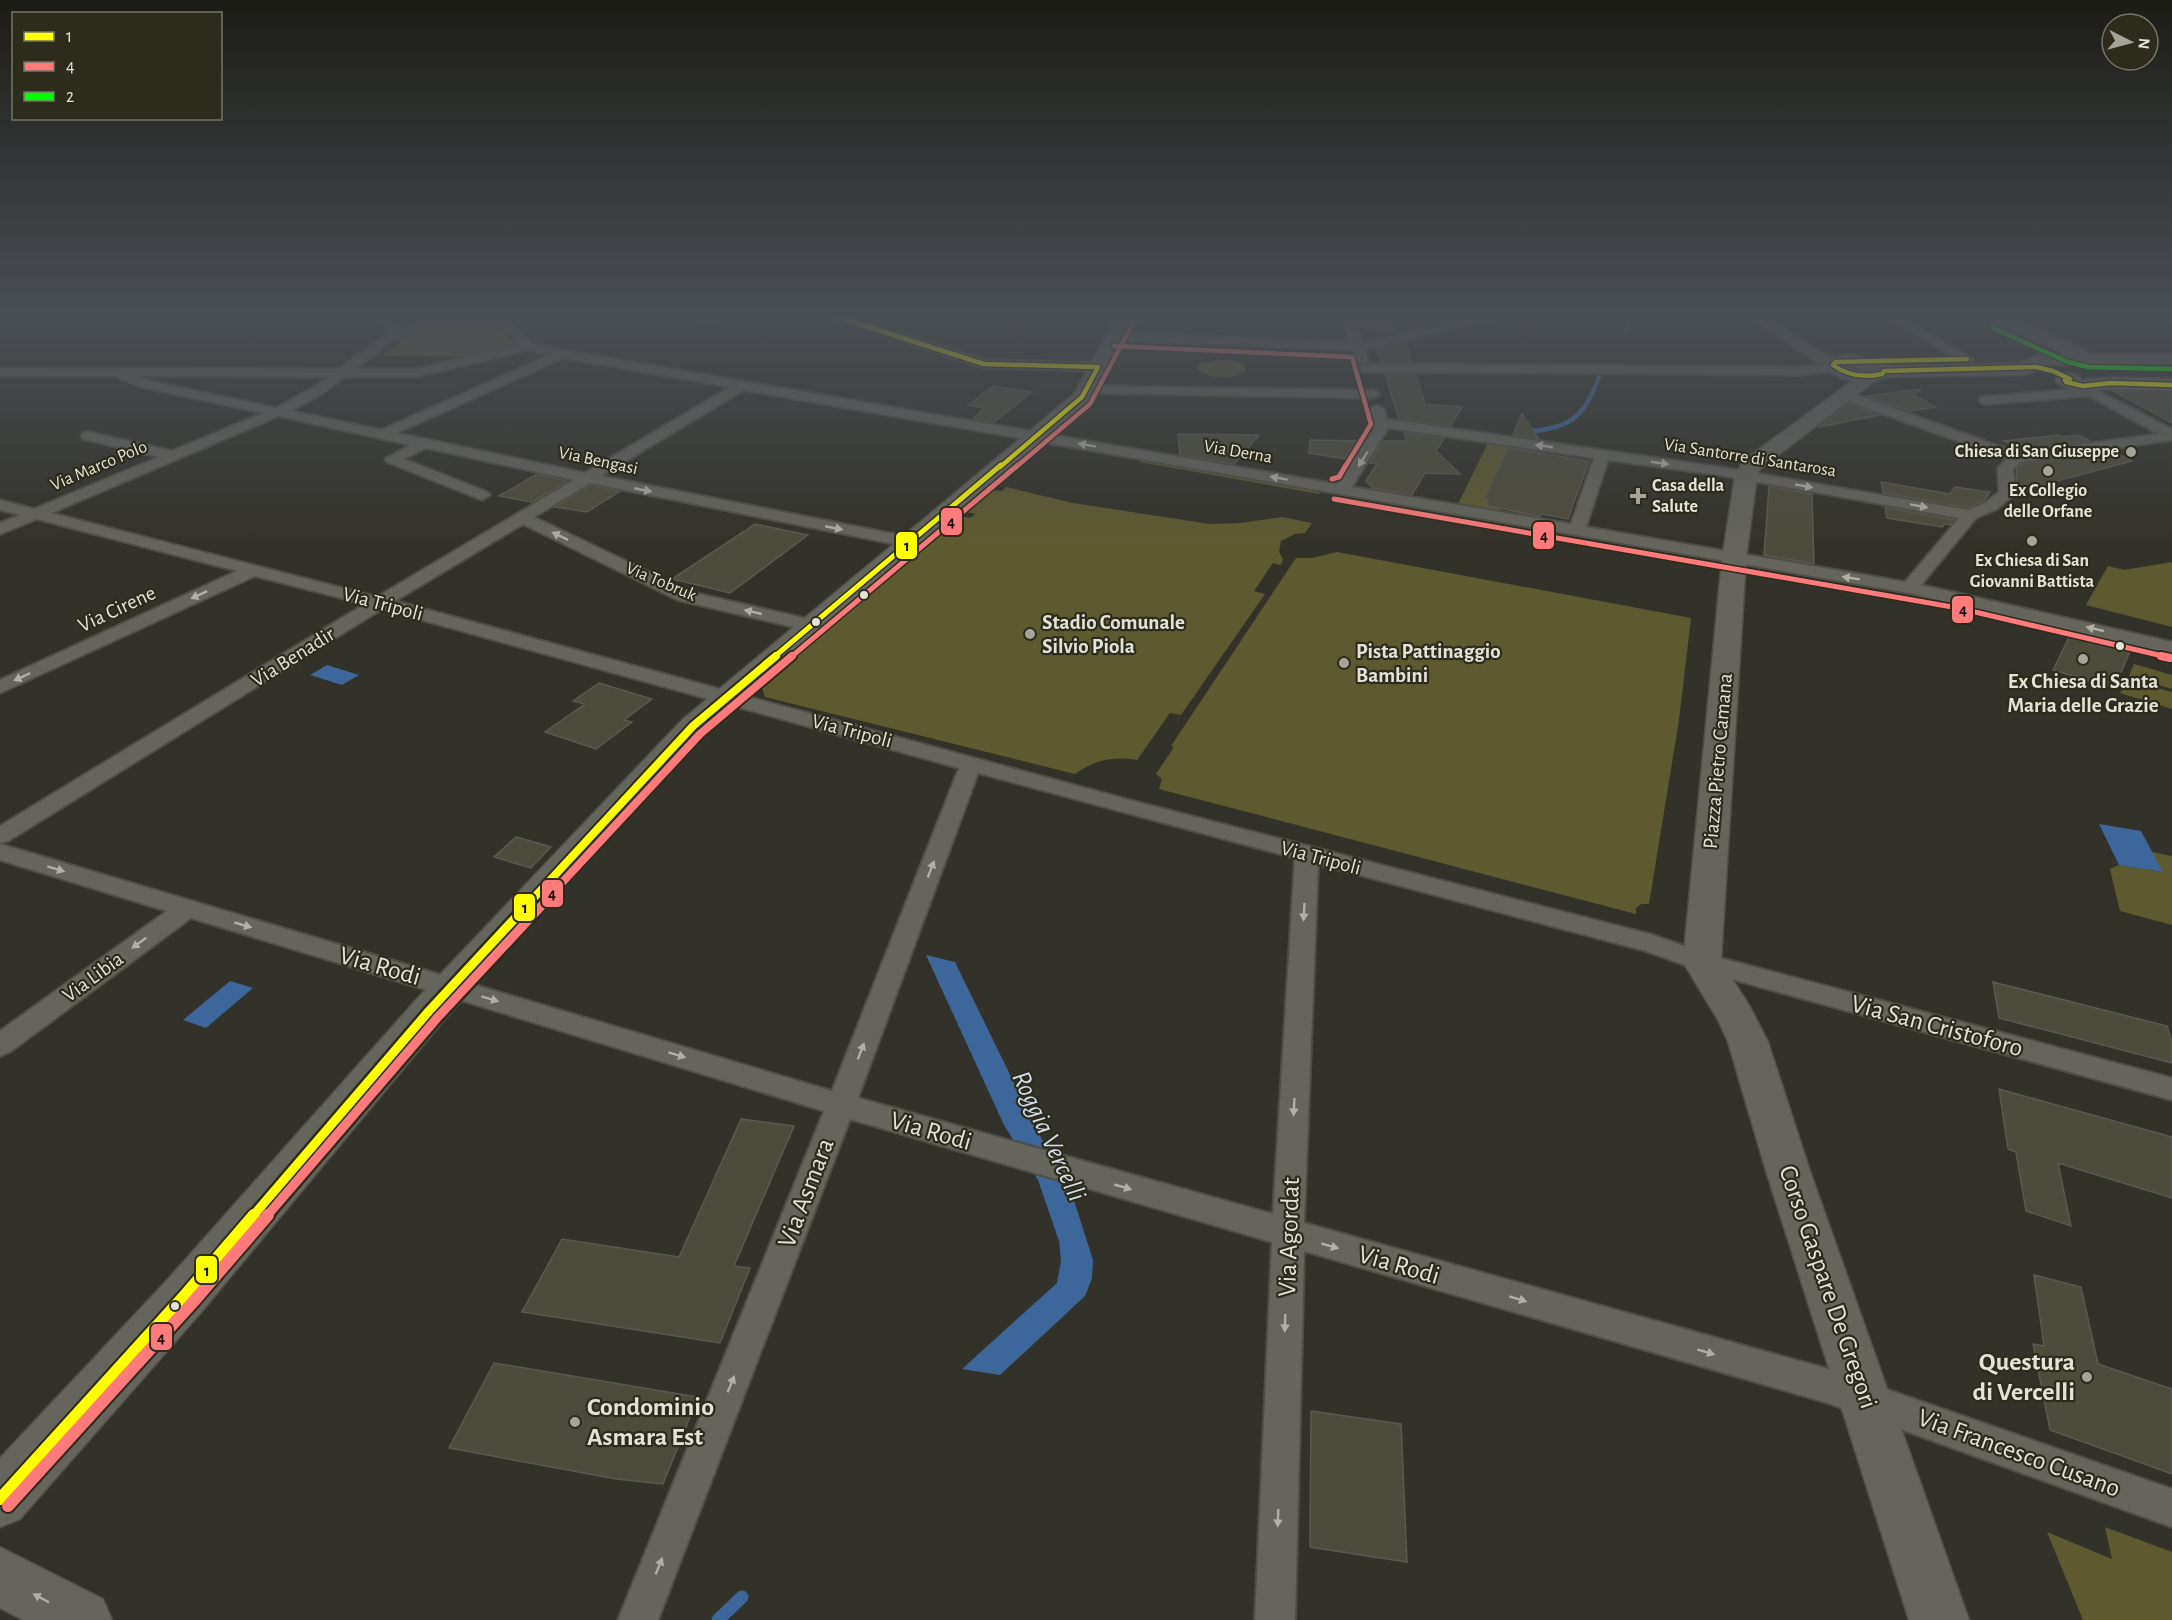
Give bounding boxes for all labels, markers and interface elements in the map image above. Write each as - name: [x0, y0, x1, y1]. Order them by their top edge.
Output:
- legend: [12, 12, 222, 120]
- north arrow: [2100, 12, 2160, 72]
- text: 1: [66, 28, 72, 46]
- text: N: [2135, 37, 2152, 50]
- text: 4: [66, 58, 75, 76]
- text: 2: [66, 88, 74, 106]
- street label: Via Santorre di Santarosa: [1663, 435, 1837, 481]
- street label: Via Marco Polo: [48, 437, 150, 494]
- street label: Via Derna: [1202, 437, 1274, 467]
- one-way arrow: [1077, 440, 1096, 449]
- one-way arrow: [1535, 441, 1554, 450]
- place label: Chiesa di San Giuseppe: [1955, 443, 2119, 461]
- street label: Via Bengasi: [557, 444, 639, 478]
- marker: Chiesa di San Giuseppe: [2124, 445, 2138, 459]
- one-way arrow: [1357, 451, 1368, 467]
- one-way arrow: [1651, 458, 1670, 467]
- marker: Ex Collegio delle Orfane: [2041, 464, 2055, 478]
- one-way arrow: [1269, 474, 1288, 483]
- place label: Casa della Salute: [1652, 477, 1725, 516]
- one-way arrow: [1794, 482, 1813, 491]
- place label: Ex Collegio delle Orfane: [2004, 482, 2092, 521]
- one-way arrow: [634, 486, 653, 495]
- marker: Casa della Salute: [1629, 487, 1647, 505]
- one-way arrow: [1910, 502, 1929, 511]
- line badge: 4: [940, 507, 963, 536]
- text: 4: [947, 514, 955, 530]
- line badge: 4: [1532, 521, 1555, 550]
- one-way arrow: [825, 524, 844, 533]
- text: 4: [1540, 528, 1548, 544]
- one-way arrow: [551, 531, 569, 541]
- line badge: 1: [895, 531, 918, 560]
- marker: Ex Chiesa di San Giovanni Battista: [2025, 534, 2039, 548]
- text: 1: [904, 538, 910, 554]
- place label: Ex Chiesa di San Giovanni Battista: [1970, 552, 2095, 591]
- street label: Via Tobruk: [623, 559, 700, 605]
- one-way arrow: [1841, 574, 1860, 583]
- street label: Via Cirene: [75, 582, 159, 636]
- street label: Via Tripoli: [341, 583, 425, 625]
- unlabelled marker: [858, 589, 870, 601]
- one-way arrow: [190, 591, 207, 600]
- line badge: 4: [1951, 595, 1974, 624]
- text: 4: [1959, 602, 1967, 618]
- one-way arrow: [743, 606, 762, 616]
- place label: Stadio Comunale Silvio Piola: [1042, 612, 1185, 657]
- unlabelled marker: [810, 616, 822, 628]
- street label: Via Benadir: [248, 623, 339, 691]
- one-way arrow: [2086, 623, 2104, 633]
- marker: Stadio Comunale Silvio Piola: [1023, 627, 1037, 641]
- unlabelled marker: [2114, 640, 2126, 652]
- place label: Pista Pattinaggio Bambini: [1356, 641, 1501, 686]
- marker: Ex Chiesa di Santa Maria delle Grazie: [2076, 652, 2090, 666]
- marker: Pista Pattinaggio Bambini: [1337, 656, 1351, 670]
- place label: Ex Chiesa di Santa Maria delle Grazie: [2007, 671, 2159, 716]
- street label: Piazza Pietro Camana: [1700, 672, 1736, 850]
- one-way arrow: [13, 673, 30, 682]
- street label: Via Tripoli: [810, 710, 894, 752]
- street label: Via Tripoli: [1279, 837, 1363, 879]
- one-way arrow: [926, 859, 936, 877]
- one-way arrow: [47, 865, 65, 874]
- line badge: 4: [541, 879, 564, 908]
- text: 4: [548, 886, 556, 902]
- line badge: 1: [513, 893, 536, 922]
- text: 1: [522, 900, 528, 916]
- one-way arrow: [1299, 903, 1308, 922]
- one-way arrow: [234, 921, 252, 930]
- one-way arrow: [131, 937, 146, 949]
- street label: Via Rodi: [336, 942, 424, 990]
- street label: Via Libia: [59, 948, 128, 1006]
- street label: Via San Cristoforo: [1848, 991, 2026, 1061]
- one-way arrow: [481, 995, 499, 1004]
- one-way arrow: [857, 1041, 867, 1059]
- one-way arrow: [668, 1051, 686, 1060]
- water label: Roggia Vercelli: [1007, 1067, 1091, 1205]
- one-way arrow: [1290, 1098, 1299, 1117]
- street label: Via Rodi: [887, 1107, 975, 1155]
- street label: Via Asmara: [773, 1135, 839, 1251]
- street label: Corso Gaspare De Gregori: [1774, 1162, 1882, 1412]
- street label: Via Agordat: [1274, 1177, 1304, 1297]
- one-way arrow: [1114, 1182, 1132, 1192]
- street label: Via Rodi: [1355, 1241, 1443, 1289]
- one-way arrow: [1322, 1242, 1340, 1251]
- line badge: 1: [195, 1255, 218, 1284]
- text: 1: [204, 1263, 210, 1279]
- one-way arrow: [1509, 1295, 1527, 1304]
- unlabelled marker: [169, 1300, 181, 1312]
- one-way arrow: [1281, 1313, 1290, 1332]
- line badge: 4: [150, 1323, 173, 1351]
- text: 4: [157, 1330, 165, 1346]
- one-way arrow: [1697, 1347, 1715, 1357]
- place label: Questura di Vercelli: [1973, 1349, 2075, 1405]
- marker: Questura di Vercelli: [2080, 1370, 2094, 1384]
- one-way arrow: [726, 1375, 736, 1393]
- place label: Condominio Asmara Est: [587, 1394, 714, 1450]
- street label: Via Francesco Cusano: [1914, 1404, 2124, 1502]
- marker: Condominio Asmara Est: [568, 1415, 582, 1429]
- one-way arrow: [1274, 1508, 1283, 1527]
- one-way arrow: [654, 1556, 664, 1574]
- one-way arrow: [32, 1593, 49, 1603]

